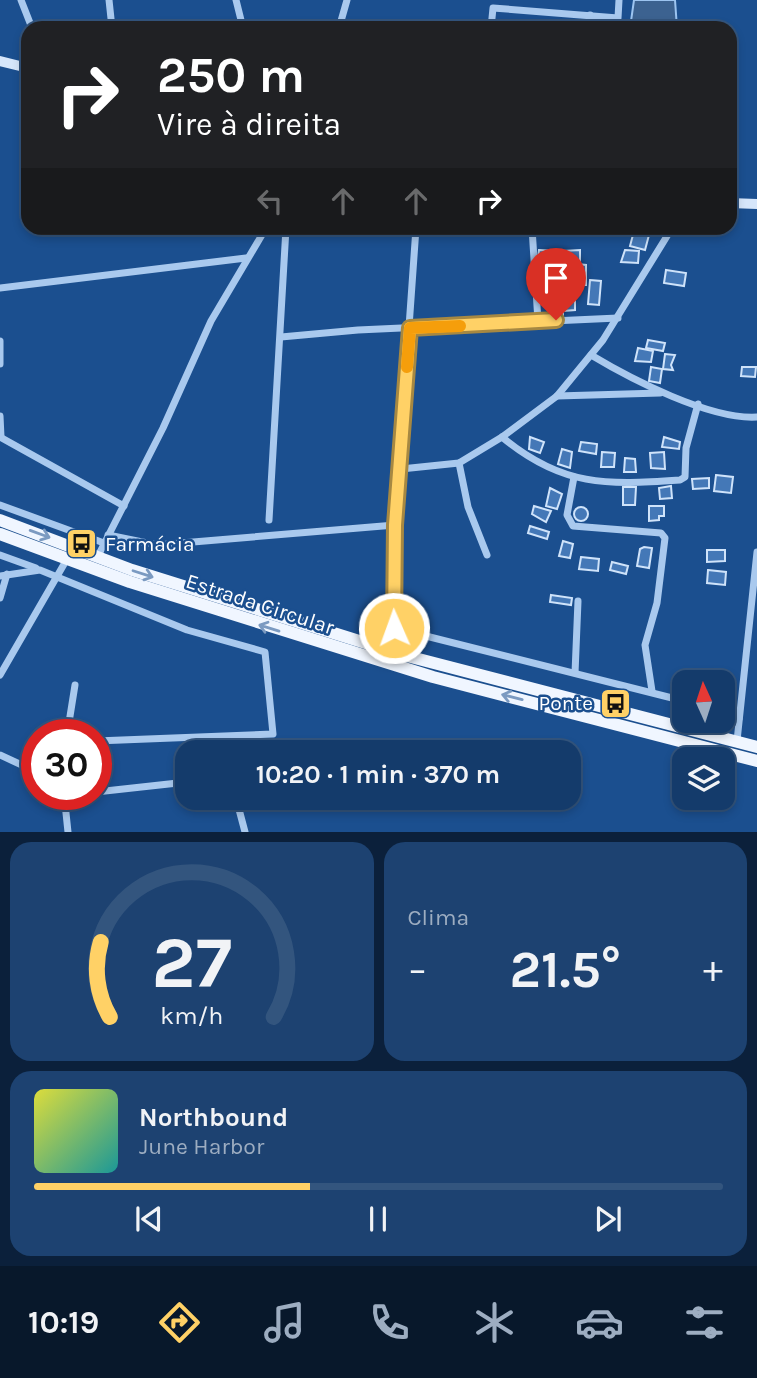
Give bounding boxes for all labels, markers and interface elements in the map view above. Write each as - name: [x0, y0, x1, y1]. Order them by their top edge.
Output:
- text: 250 m: [157, 47, 305, 104]
- icon: right: [42, 49, 133, 140]
- text: Vire à direita: [157, 106, 341, 143]
- icon: left: [251, 182, 289, 220]
- icon: ahead: [324, 182, 362, 220]
- icon: ahead: [397, 182, 435, 220]
- icon: right: [470, 182, 508, 220]
- pin: [526, 248, 586, 320]
- icon: arrive: [537, 259, 575, 297]
- bus stop icon: Farmácia: [65, 527, 99, 561]
- one-way arrow: [28, 529, 50, 542]
- place label: Farmácia: [105, 532, 195, 556]
- one-way arrow: [132, 568, 154, 581]
- street label: Estrada Circular: [183, 569, 337, 639]
- position arrow: [357, 591, 431, 665]
- one-way arrow: [259, 620, 281, 633]
- north arrow: [672, 670, 735, 733]
- map controls: [672, 670, 735, 810]
- bus stop icon: Ponte: [599, 686, 633, 720]
- one-way arrow: [501, 690, 523, 703]
- place label: Ponte: [539, 691, 593, 715]
- speed limit sign: 30: [21, 719, 112, 810]
- button: layers: [672, 747, 735, 810]
- text: 10:20 · 1 min · 370 m: [256, 759, 500, 790]
- text: Clima: [408, 904, 469, 931]
- text: 27: [152, 921, 232, 1006]
- text: 21.5°: [509, 939, 621, 1000]
- text: −: [408, 947, 427, 992]
- text: +: [703, 947, 723, 992]
- text: km/h: [160, 1001, 223, 1030]
- text: Northbound: [139, 1102, 288, 1133]
- text: June Harbor: [139, 1133, 264, 1160]
- icon: previous: [130, 1200, 168, 1238]
- icon: pause: [359, 1200, 397, 1238]
- icon: next: [589, 1200, 627, 1238]
- icon: directions: [155, 1298, 204, 1347]
- icon: music: [260, 1298, 309, 1347]
- icon: phone: [365, 1298, 414, 1347]
- icon: climate: [470, 1298, 519, 1347]
- icon: car: [575, 1298, 624, 1347]
- icon: filters: [680, 1298, 729, 1347]
- text: 10:19: [28, 1304, 99, 1341]

